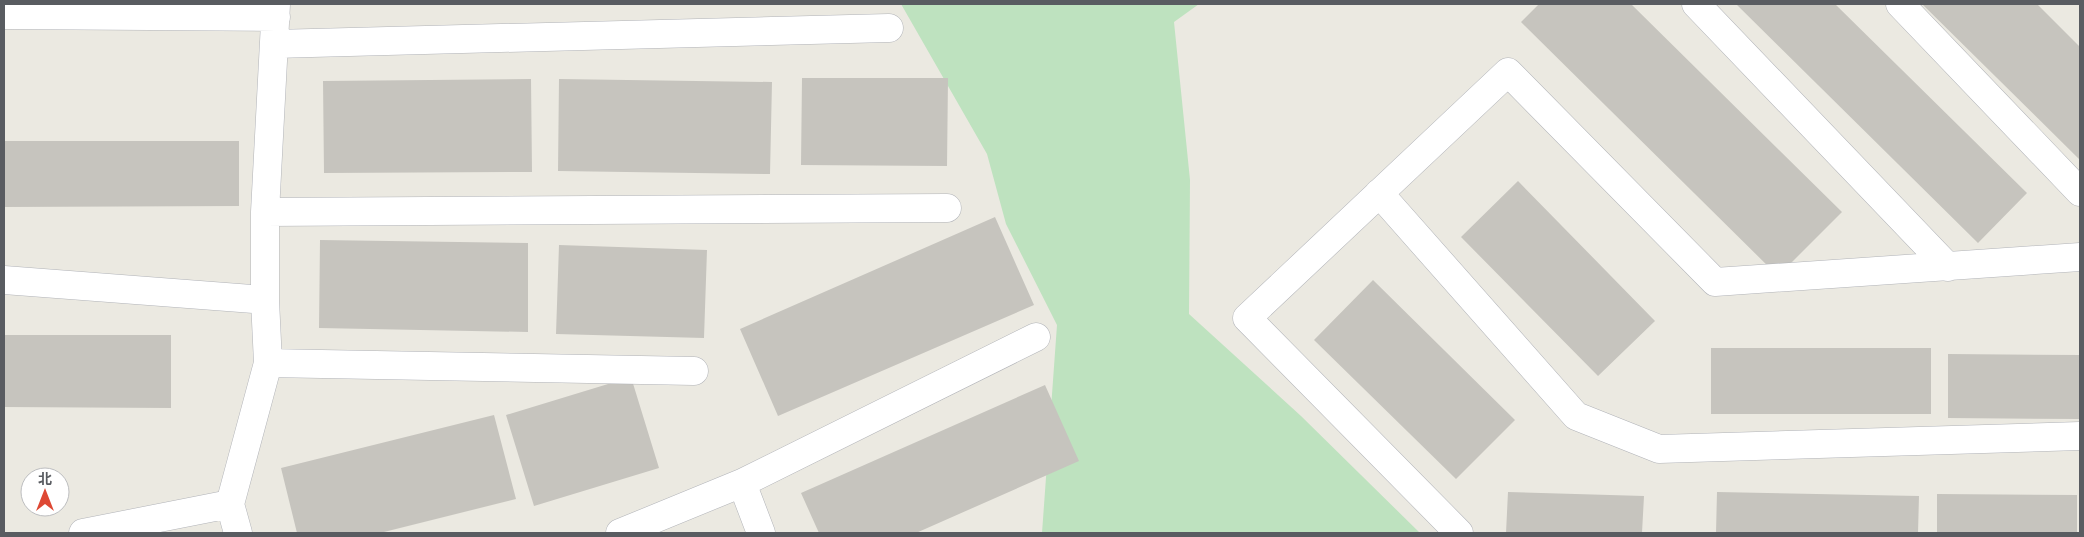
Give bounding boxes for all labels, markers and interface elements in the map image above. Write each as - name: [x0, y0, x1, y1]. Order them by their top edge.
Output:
- north arrow: [20, 467, 70, 517]
- text: 北: [38, 470, 52, 488]

